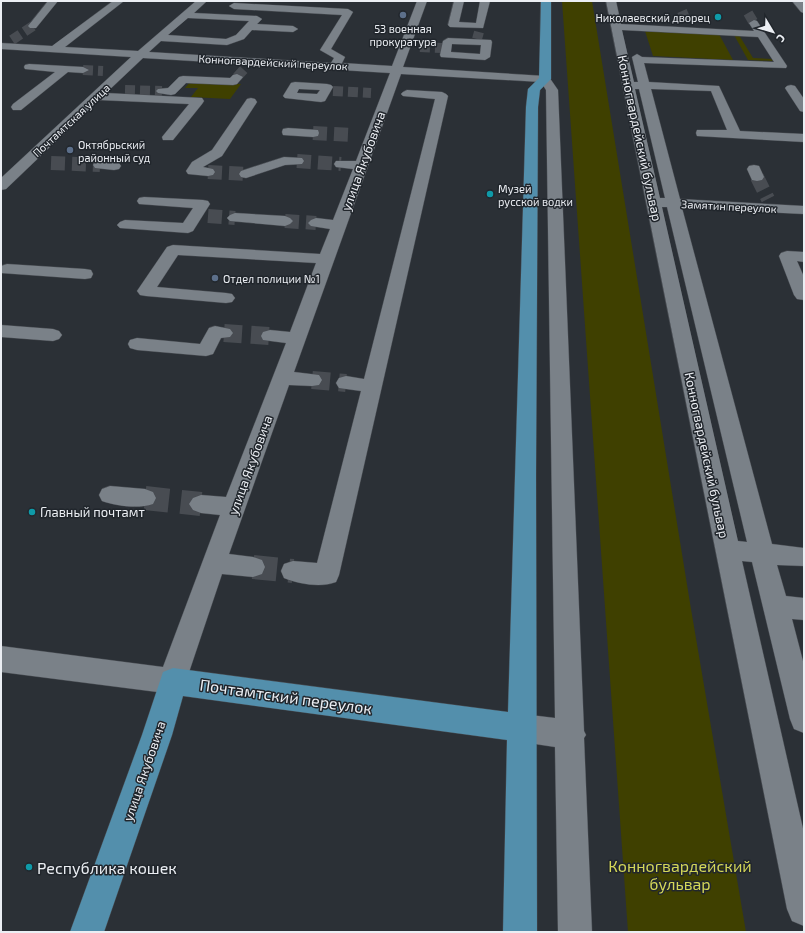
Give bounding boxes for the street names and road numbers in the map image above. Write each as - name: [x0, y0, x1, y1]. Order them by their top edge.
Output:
- street label: Конногвардейский переулок: [198, 52, 348, 73]
- street label: Конногвардейский бульвар: [615, 54, 665, 222]
- street label: Почтамтская улица: [30, 81, 113, 160]
- street label: улица Якубовича: [338, 109, 388, 213]
- street label: Замятин переулок: [681, 197, 777, 216]
- street label: Конногвардейский бульвар: [682, 371, 732, 539]
- street label: улица Якубовича: [225, 413, 275, 517]
- street label: Почтамтский переулок: [198, 674, 374, 719]
- street label: улица Якубовича: [119, 719, 169, 823]

